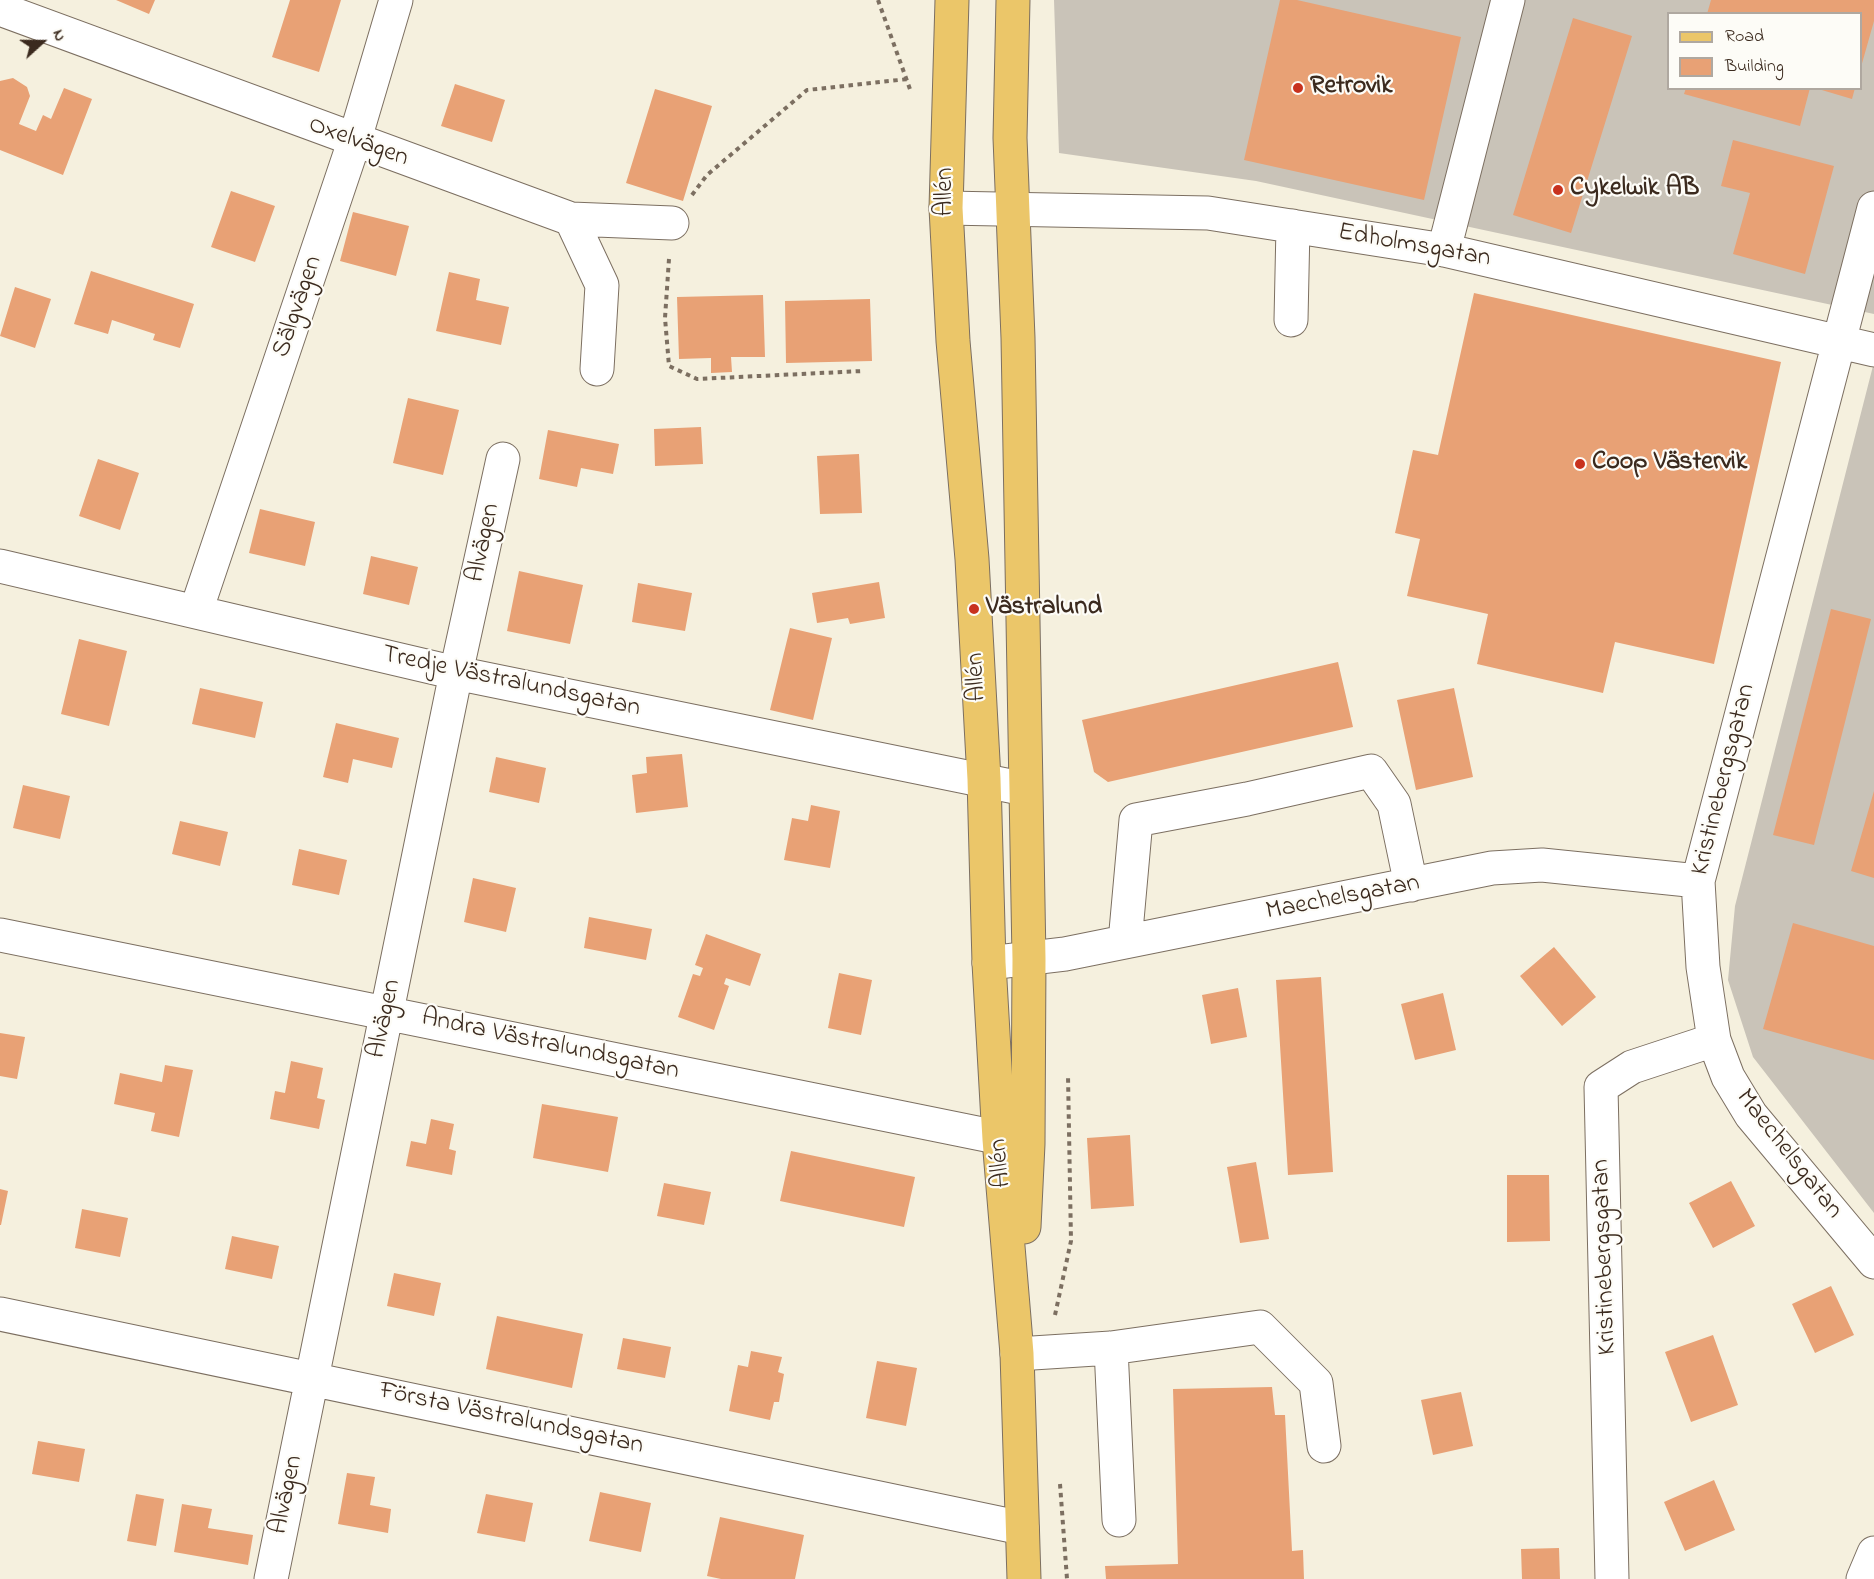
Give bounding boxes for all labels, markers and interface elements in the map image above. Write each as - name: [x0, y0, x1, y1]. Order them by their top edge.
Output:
- north arrow: [12, 12, 72, 72]
- legend: [1667, 12, 1862, 90]
- text: Road: [1725, 24, 1764, 50]
- text: N: [46, 26, 72, 45]
- text: Building: [1725, 54, 1784, 80]
- place label: Retrovik: [1310, 72, 1392, 104]
- marker: Retrovik: [1291, 81, 1305, 95]
- street label: Oxelvägen: [304, 111, 412, 175]
- street label: Allén: [931, 167, 963, 217]
- place label: Cykelwik AB: [1570, 174, 1699, 206]
- marker: Cykelwik AB: [1551, 183, 1565, 197]
- street label: Edholmsgatan: [1335, 218, 1493, 276]
- street label: Sälgvägen: [267, 252, 331, 362]
- place label: Coop Västervik: [1592, 448, 1747, 480]
- marker: Coop Västervik: [1573, 457, 1587, 471]
- street label: Alvägen: [461, 501, 509, 585]
- place label: Västralund: [986, 593, 1102, 625]
- marker: Västralund: [967, 602, 981, 616]
- street label: Tredje Västralundsgatan: [379, 640, 643, 726]
- street label: Allén: [961, 652, 995, 702]
- street label: Kristinebergsgatan: [1686, 681, 1764, 879]
- street label: Maechelsgatan: [1263, 869, 1423, 929]
- street label: Alvägen: [362, 977, 410, 1061]
- street label: Andra Västralundsgatan: [418, 1003, 682, 1089]
- street label: Maechelsgatan: [1728, 1084, 1848, 1226]
- street label: Allén: [984, 1137, 1020, 1189]
- street label: Kristinebergsgatan: [1587, 1158, 1625, 1356]
- street label: Första Västralundsgatan: [376, 1377, 646, 1463]
- street label: Alvägen: [264, 1453, 312, 1537]

